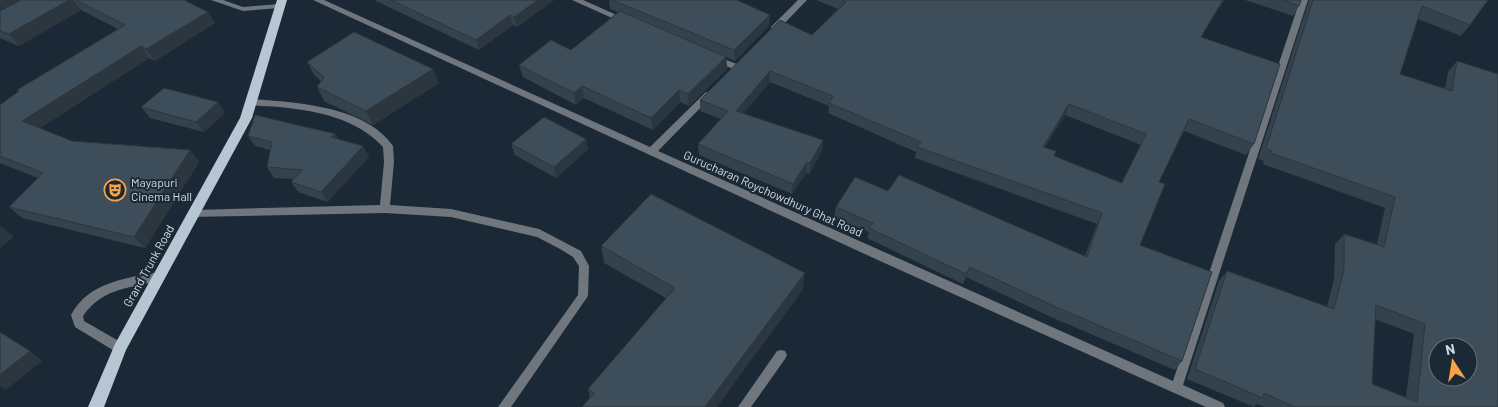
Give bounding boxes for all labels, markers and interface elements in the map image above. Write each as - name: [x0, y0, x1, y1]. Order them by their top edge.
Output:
- street label: Gurucharan Roychowdhury Ghat Road: [682, 147, 865, 239]
- place label: Mayapuri Cinema Hall: [131, 175, 192, 203]
- theatre icon: Mayapuri Cinema Hall: [103, 178, 127, 202]
- street label: Grand Trunk Road: [120, 222, 176, 309]
- north arrow: [1428, 337, 1478, 387]
- text: N: [1444, 340, 1457, 358]

